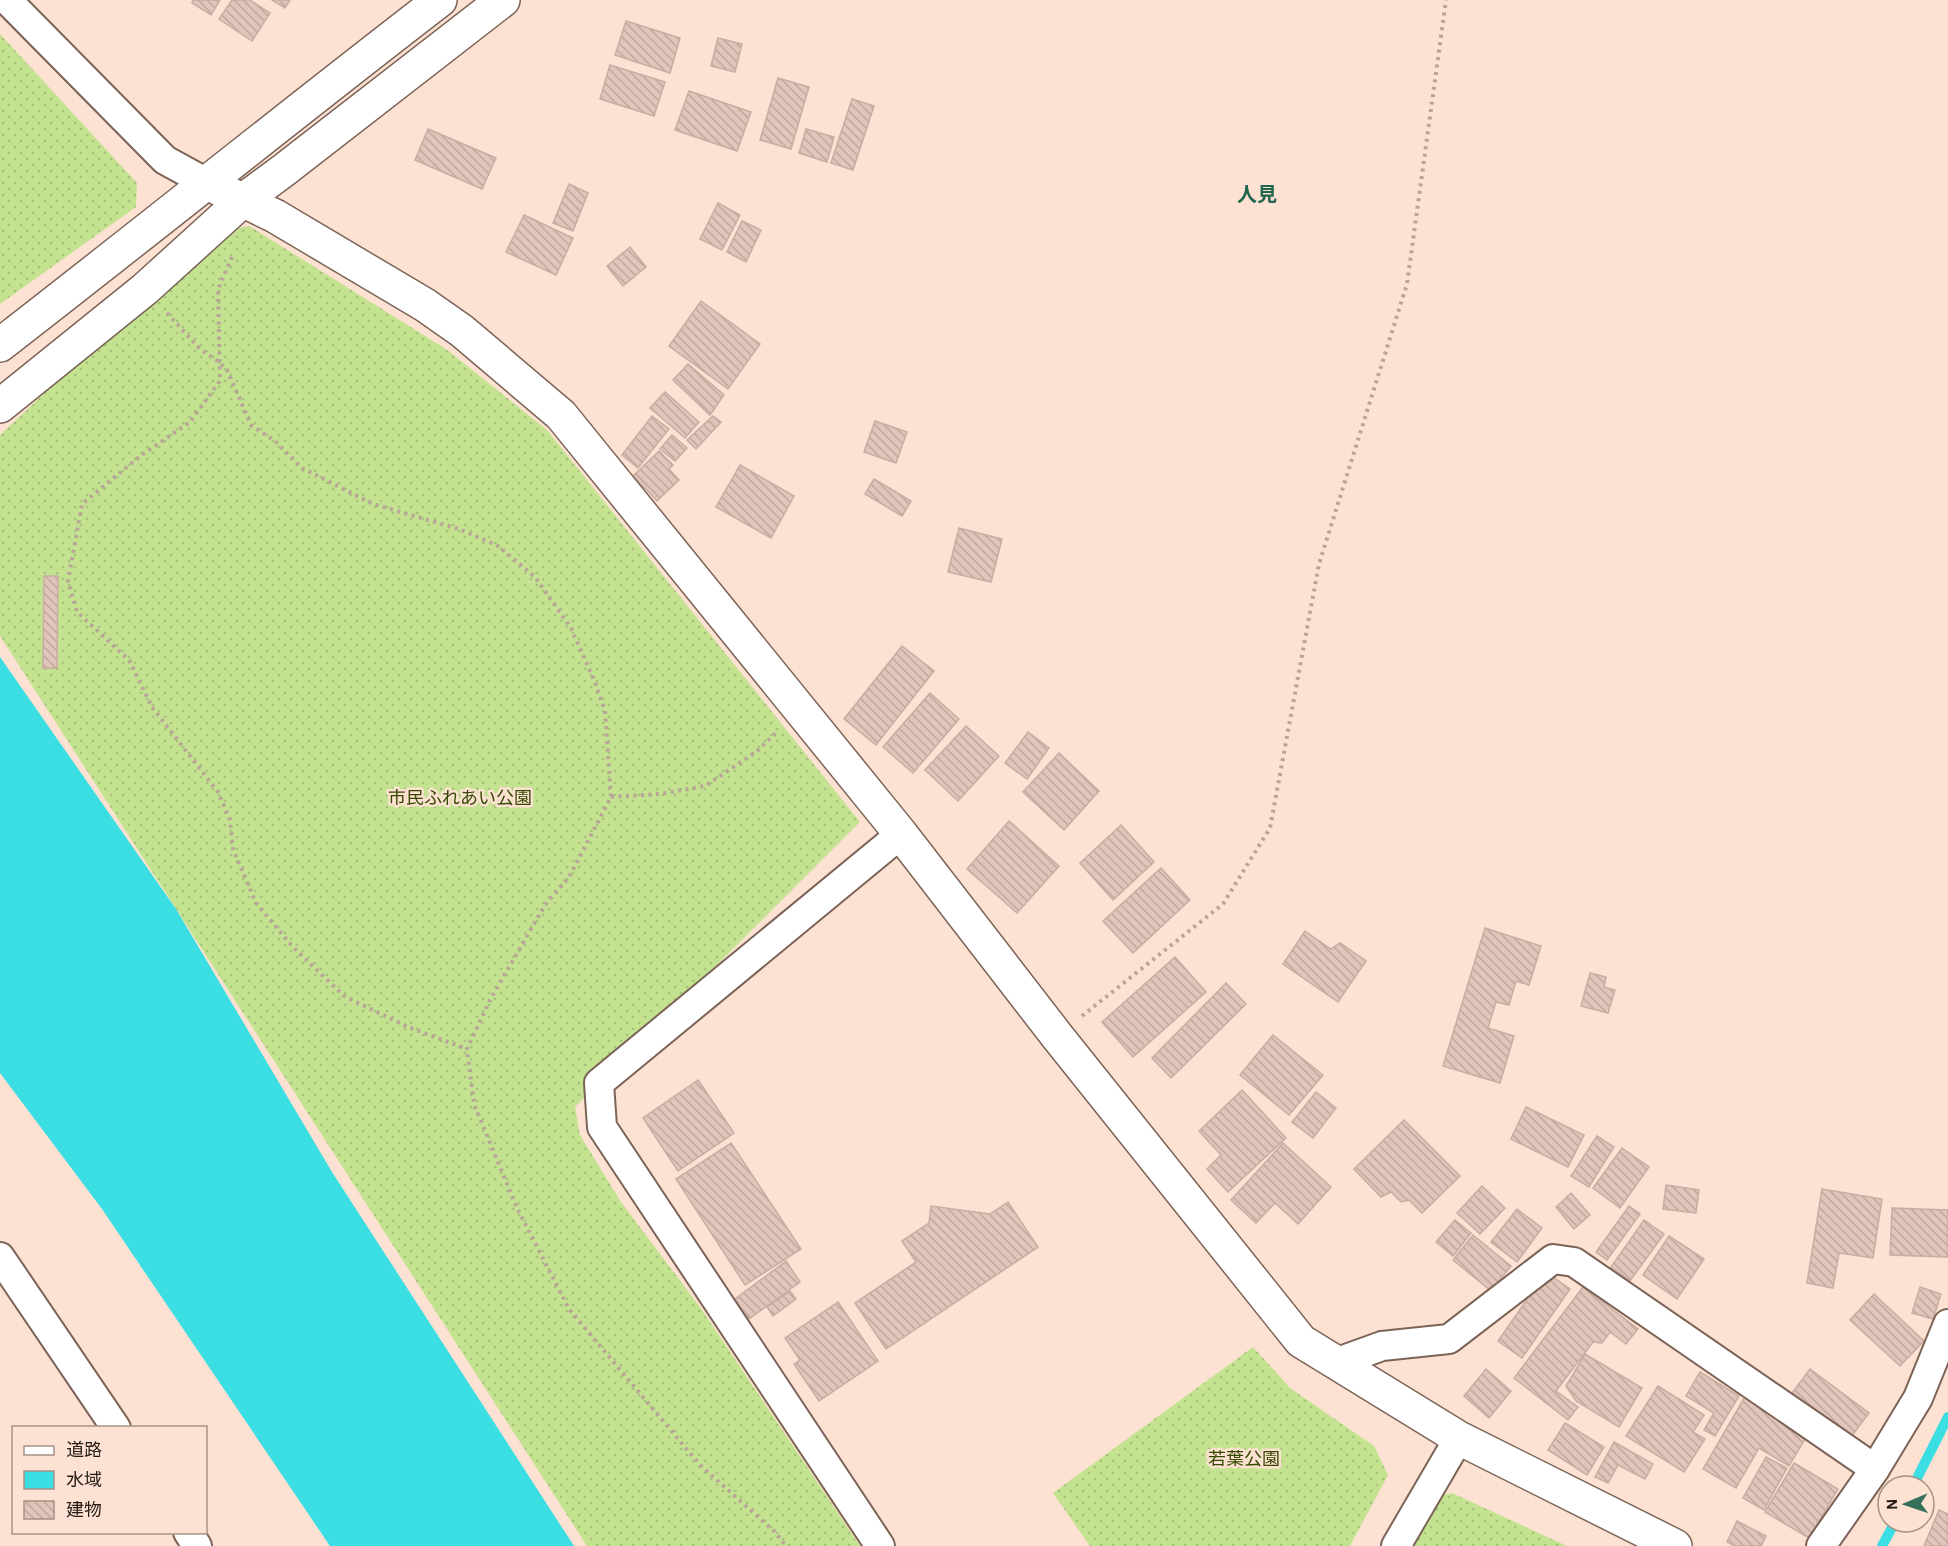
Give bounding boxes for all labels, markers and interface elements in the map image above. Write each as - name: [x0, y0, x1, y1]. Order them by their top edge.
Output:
- district label: 人見: [1237, 185, 1277, 205]
- park label: 市民ふれあい公園: [388, 789, 532, 808]
- legend: [12, 1426, 207, 1534]
- text: 道路: [66, 1440, 102, 1460]
- park label: 若葉公園: [1208, 1450, 1280, 1469]
- text: 水域: [66, 1471, 102, 1490]
- north arrow: [1876, 1474, 1936, 1534]
- text: N: [1884, 1499, 1900, 1510]
- text: 建物: [66, 1500, 102, 1520]

